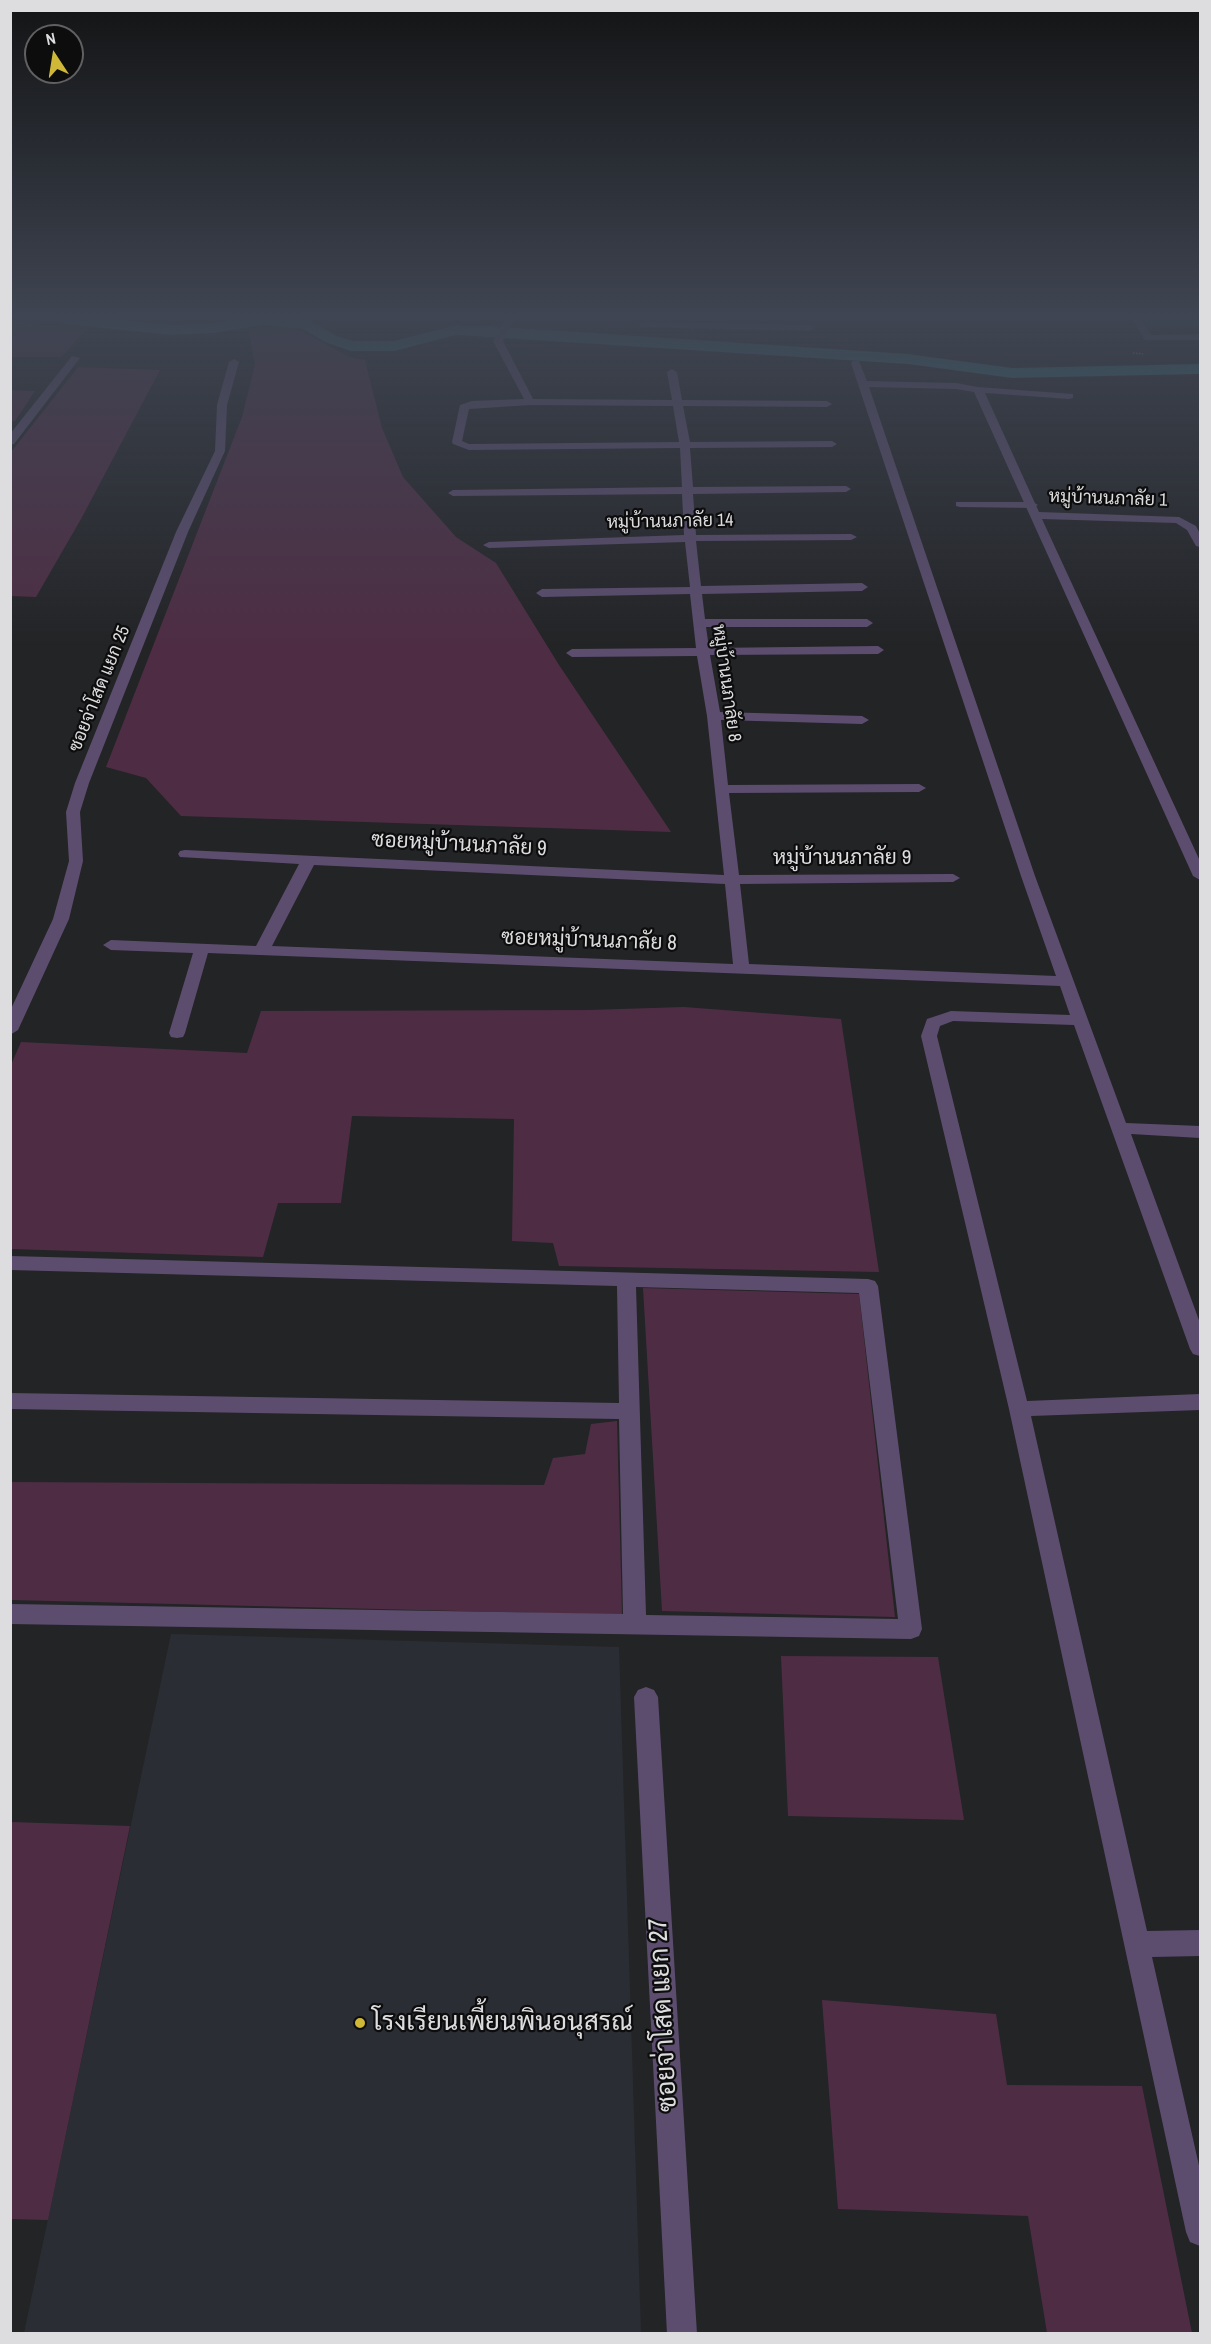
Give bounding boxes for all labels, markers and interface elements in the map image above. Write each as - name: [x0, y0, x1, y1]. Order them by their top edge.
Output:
- north arrow: [24, 24, 84, 84]
- text: N: [44, 27, 58, 50]
- street label: หมู่บ้านนภาลัย 1: [1048, 486, 1168, 512]
- street label: หมู่บ้านนภาลัย 14: [606, 510, 734, 534]
- street label: ซอยจ่าโสด แยก 25: [65, 623, 135, 755]
- street label: หมู่บ้านนภาลัย 8: [707, 623, 745, 743]
- street label: ซอยหมู่บ้านนภาลัย 9: [371, 828, 547, 862]
- street label: หมู่บ้านนภาลัย 9: [773, 845, 911, 871]
- street label: ซอยหมู่บ้านนภาลัย 8: [501, 925, 677, 957]
- street label: ซอยจ่าโสด แยก 27: [643, 1917, 685, 2113]
- place label: โรงเรียนเพี้ยนพินอนุสรณ์: [372, 2007, 633, 2039]
- marker: โรงเรียนเพี้ยนพินอนุสรณ์: [353, 2016, 367, 2030]

